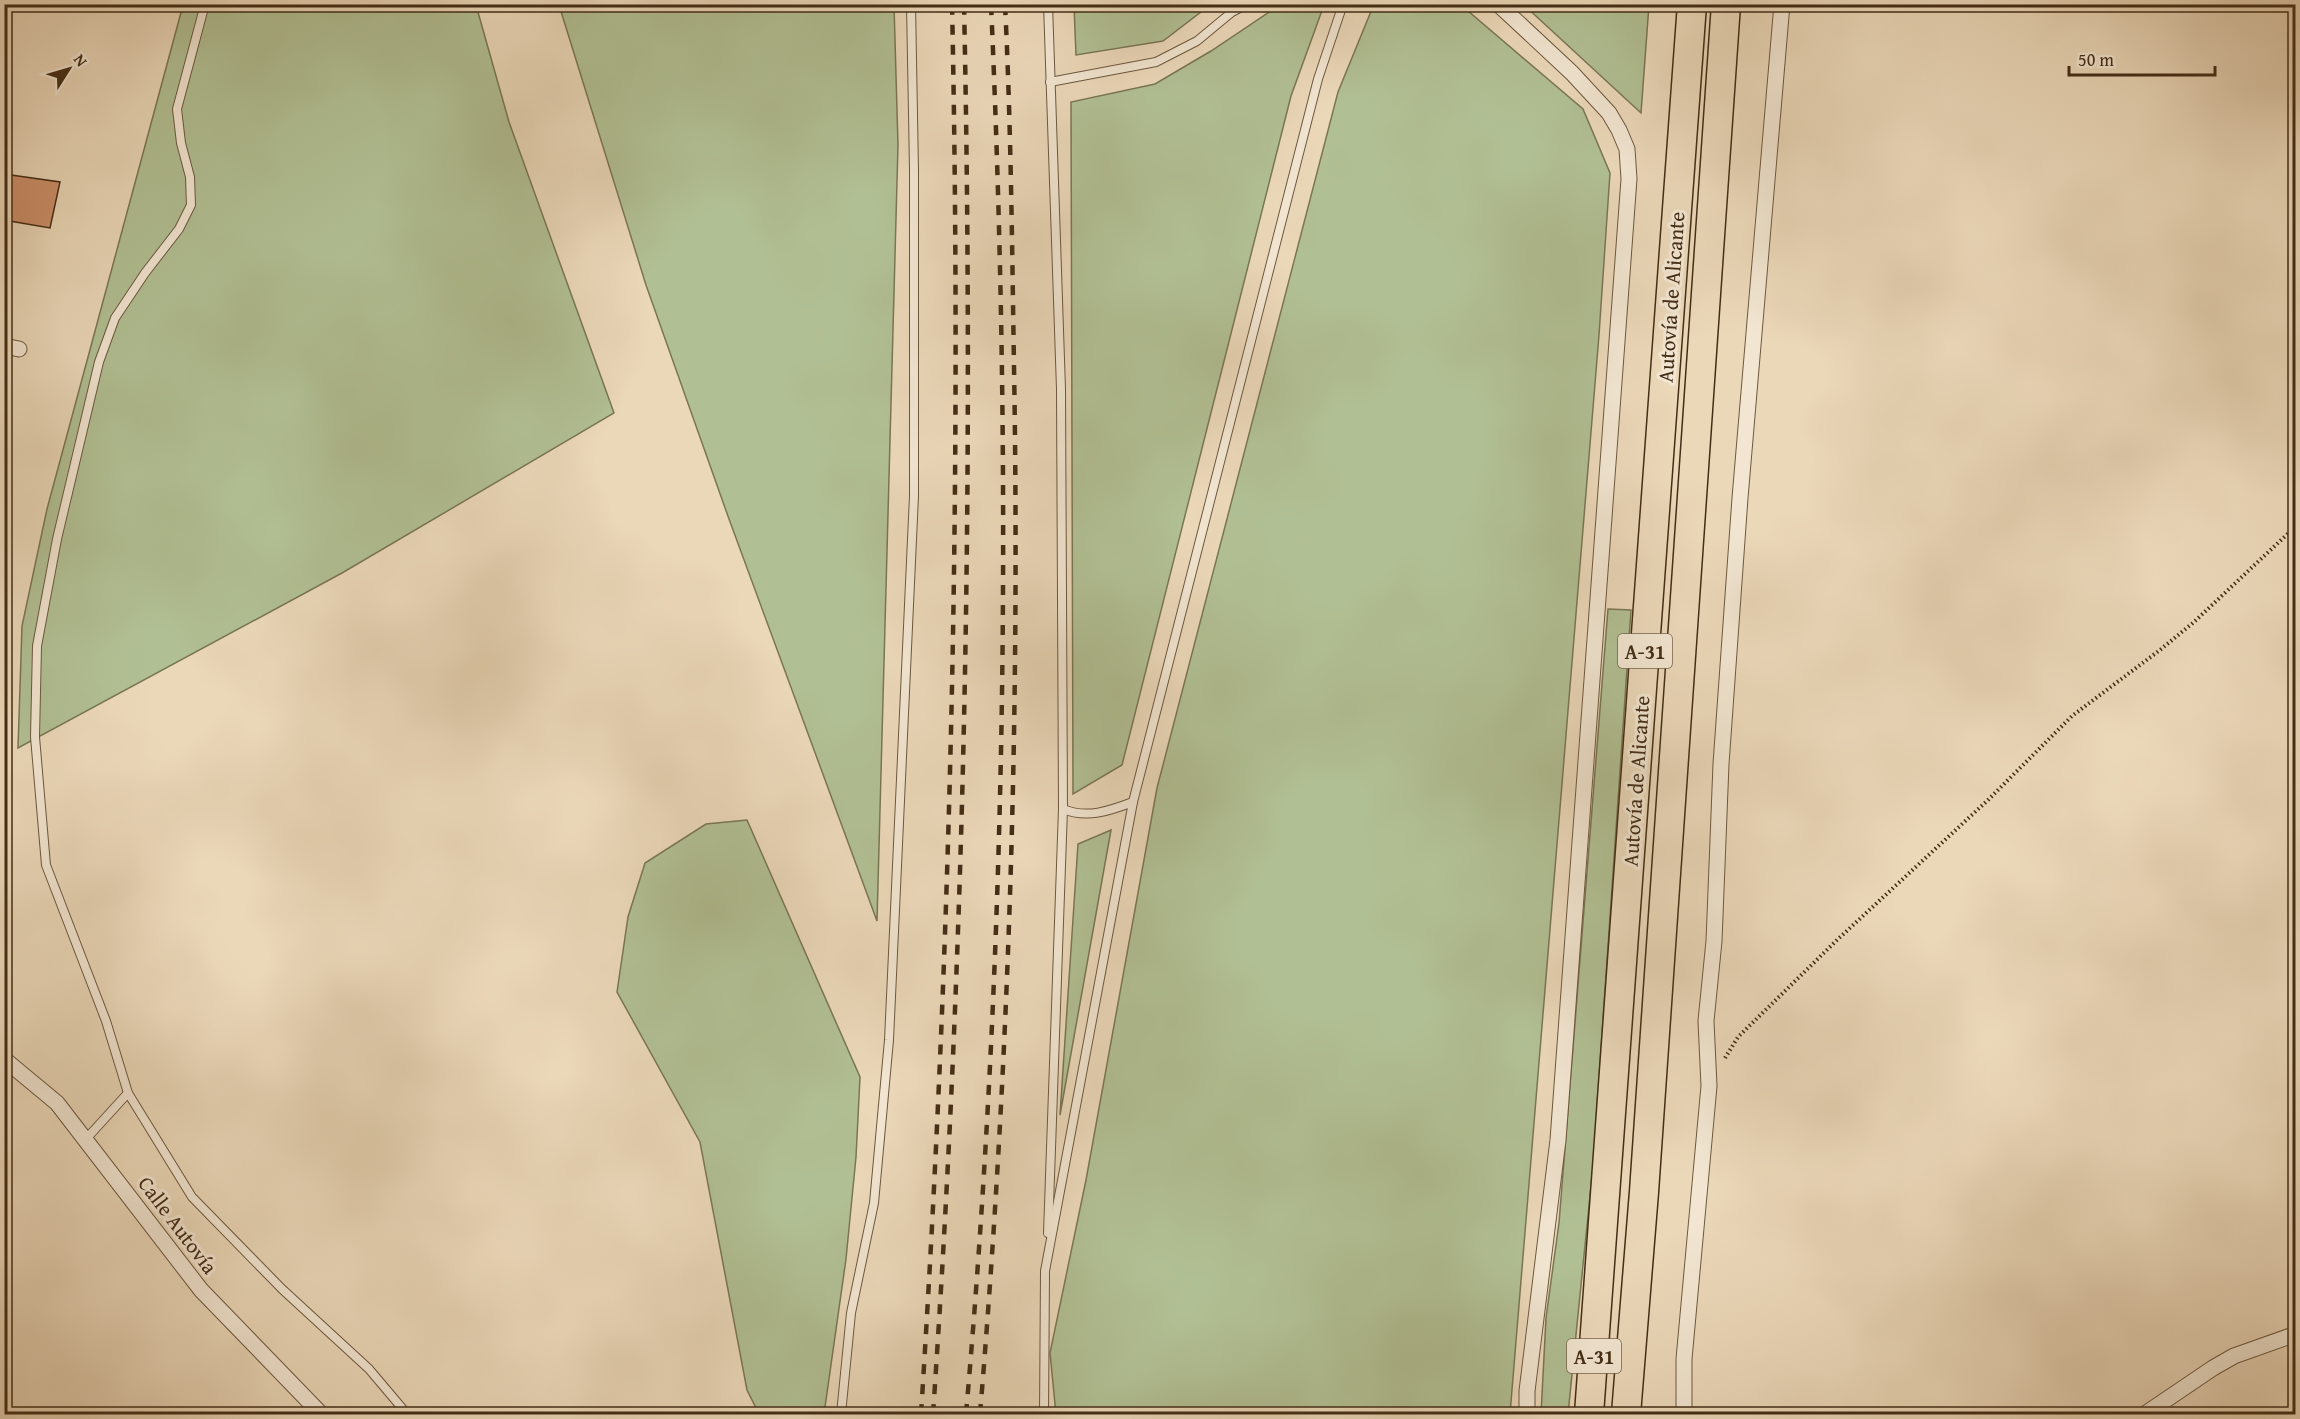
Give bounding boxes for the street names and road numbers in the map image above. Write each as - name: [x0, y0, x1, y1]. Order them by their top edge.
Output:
- street label: Autovía de Alicante: [1650, 210, 1692, 383]
- road number: A-31: [1618, 634, 1672, 668]
- street label: Autovía de Alicante: [1615, 694, 1657, 867]
- street label: Calle Autovía: [131, 1169, 225, 1281]
- road number: A-31: [1567, 1339, 1621, 1373]

